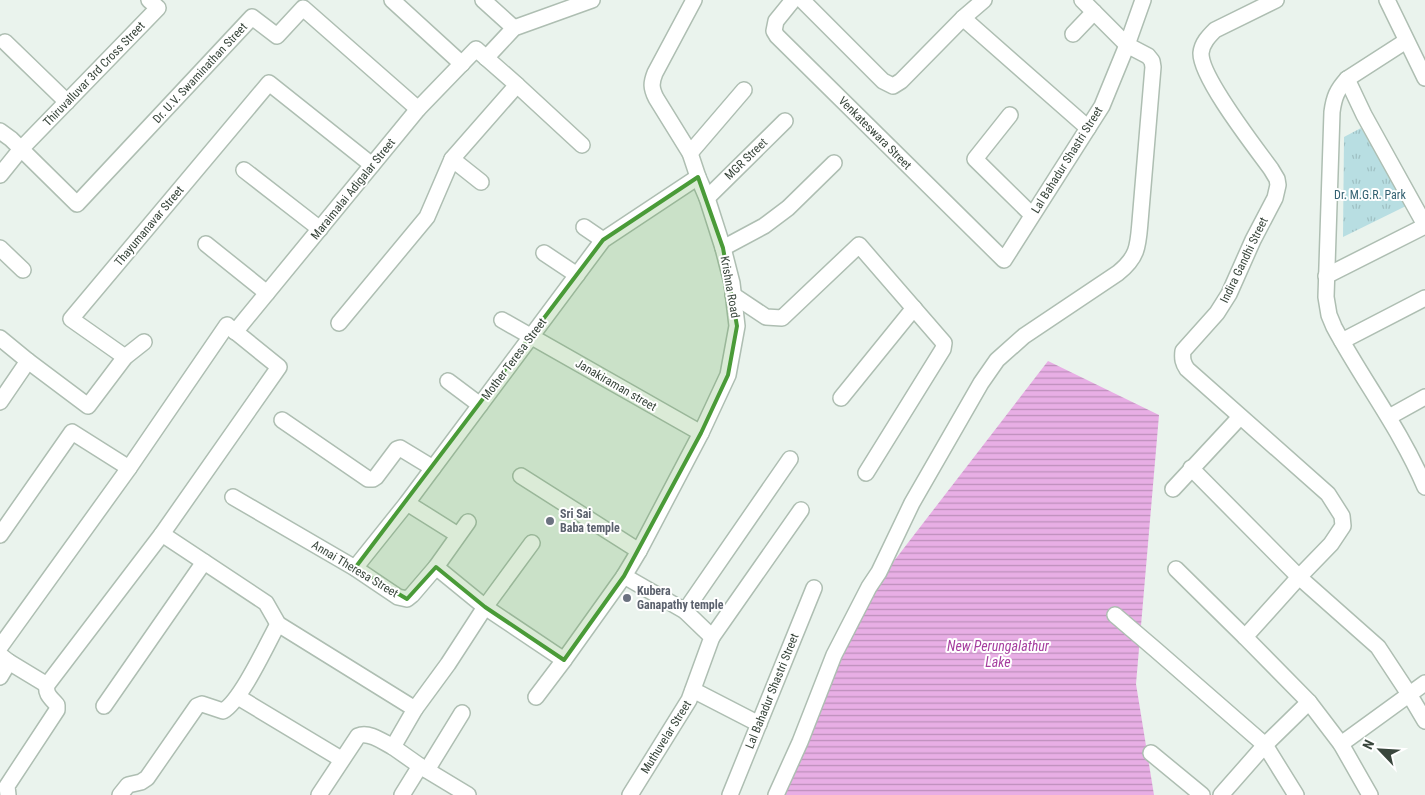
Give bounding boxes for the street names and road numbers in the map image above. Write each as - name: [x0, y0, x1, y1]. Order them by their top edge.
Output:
- street label: Thiruvalluvar 3rd Cross Street: [40, 18, 148, 129]
- street label: Dr. U.V. Swaminathan Street: [150, 20, 250, 126]
- street label: Venkateswara Street: [836, 94, 915, 173]
- street label: Lal Bahadur Shastri Street: [1028, 104, 1106, 216]
- street label: Maraimalai Adigalar Street: [308, 135, 398, 242]
- street label: MGR Street: [722, 135, 770, 183]
- street label: Thayumanavar Street: [111, 183, 187, 269]
- street label: Indira Gandhi Street: [1217, 215, 1271, 305]
- street label: Krishna Road: [718, 255, 742, 319]
- street label: Mother Teresa Street: [479, 315, 550, 403]
- street label: Janakiraman street: [573, 356, 659, 414]
- street label: Annai Theresa Street: [309, 538, 401, 601]
- street label: Lal Bahadur Shastri Street: [742, 631, 802, 751]
- street label: Muthuvelar Street: [638, 697, 694, 776]

